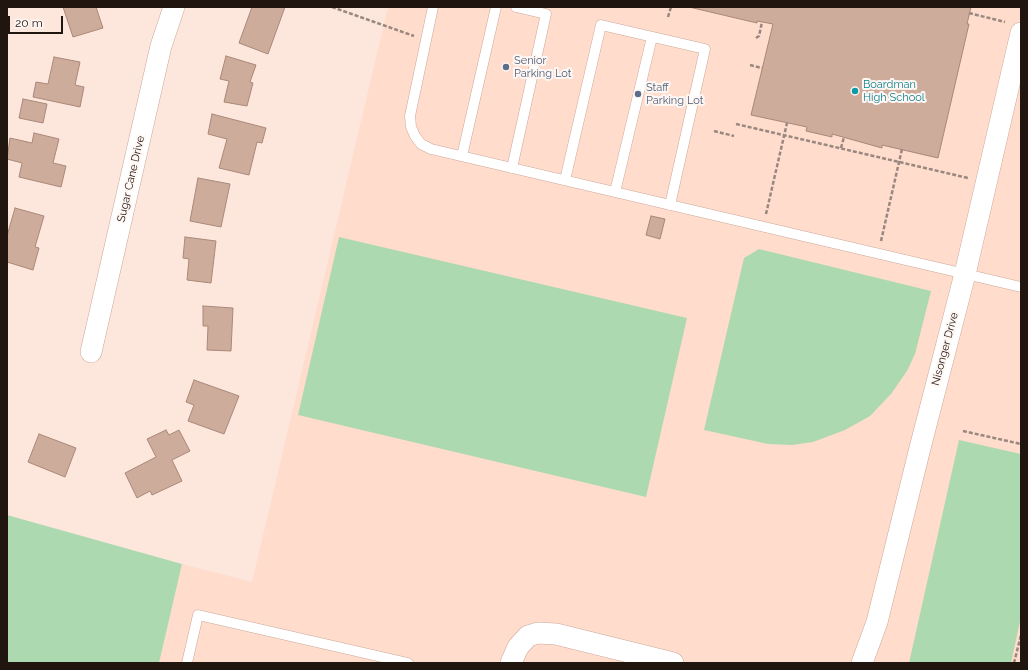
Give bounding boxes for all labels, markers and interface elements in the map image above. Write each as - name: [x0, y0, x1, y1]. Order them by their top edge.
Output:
- scale bar: [10, 8, 65, 34]
- text: 20 m: [15, 16, 43, 30]
- place label: Senior Parking Lot: [514, 54, 571, 80]
- marker: Senior Parking Lot: [501, 62, 511, 72]
- place label: Boardman High School: [863, 78, 925, 104]
- place label: Staff Parking Lot: [646, 81, 703, 107]
- marker: Boardman High School: [850, 86, 860, 96]
- marker: Staff Parking Lot: [633, 89, 643, 99]
- street label: Sugar Cane Drive: [115, 135, 147, 223]
- street label: Nisonger Drive: [929, 311, 961, 387]

